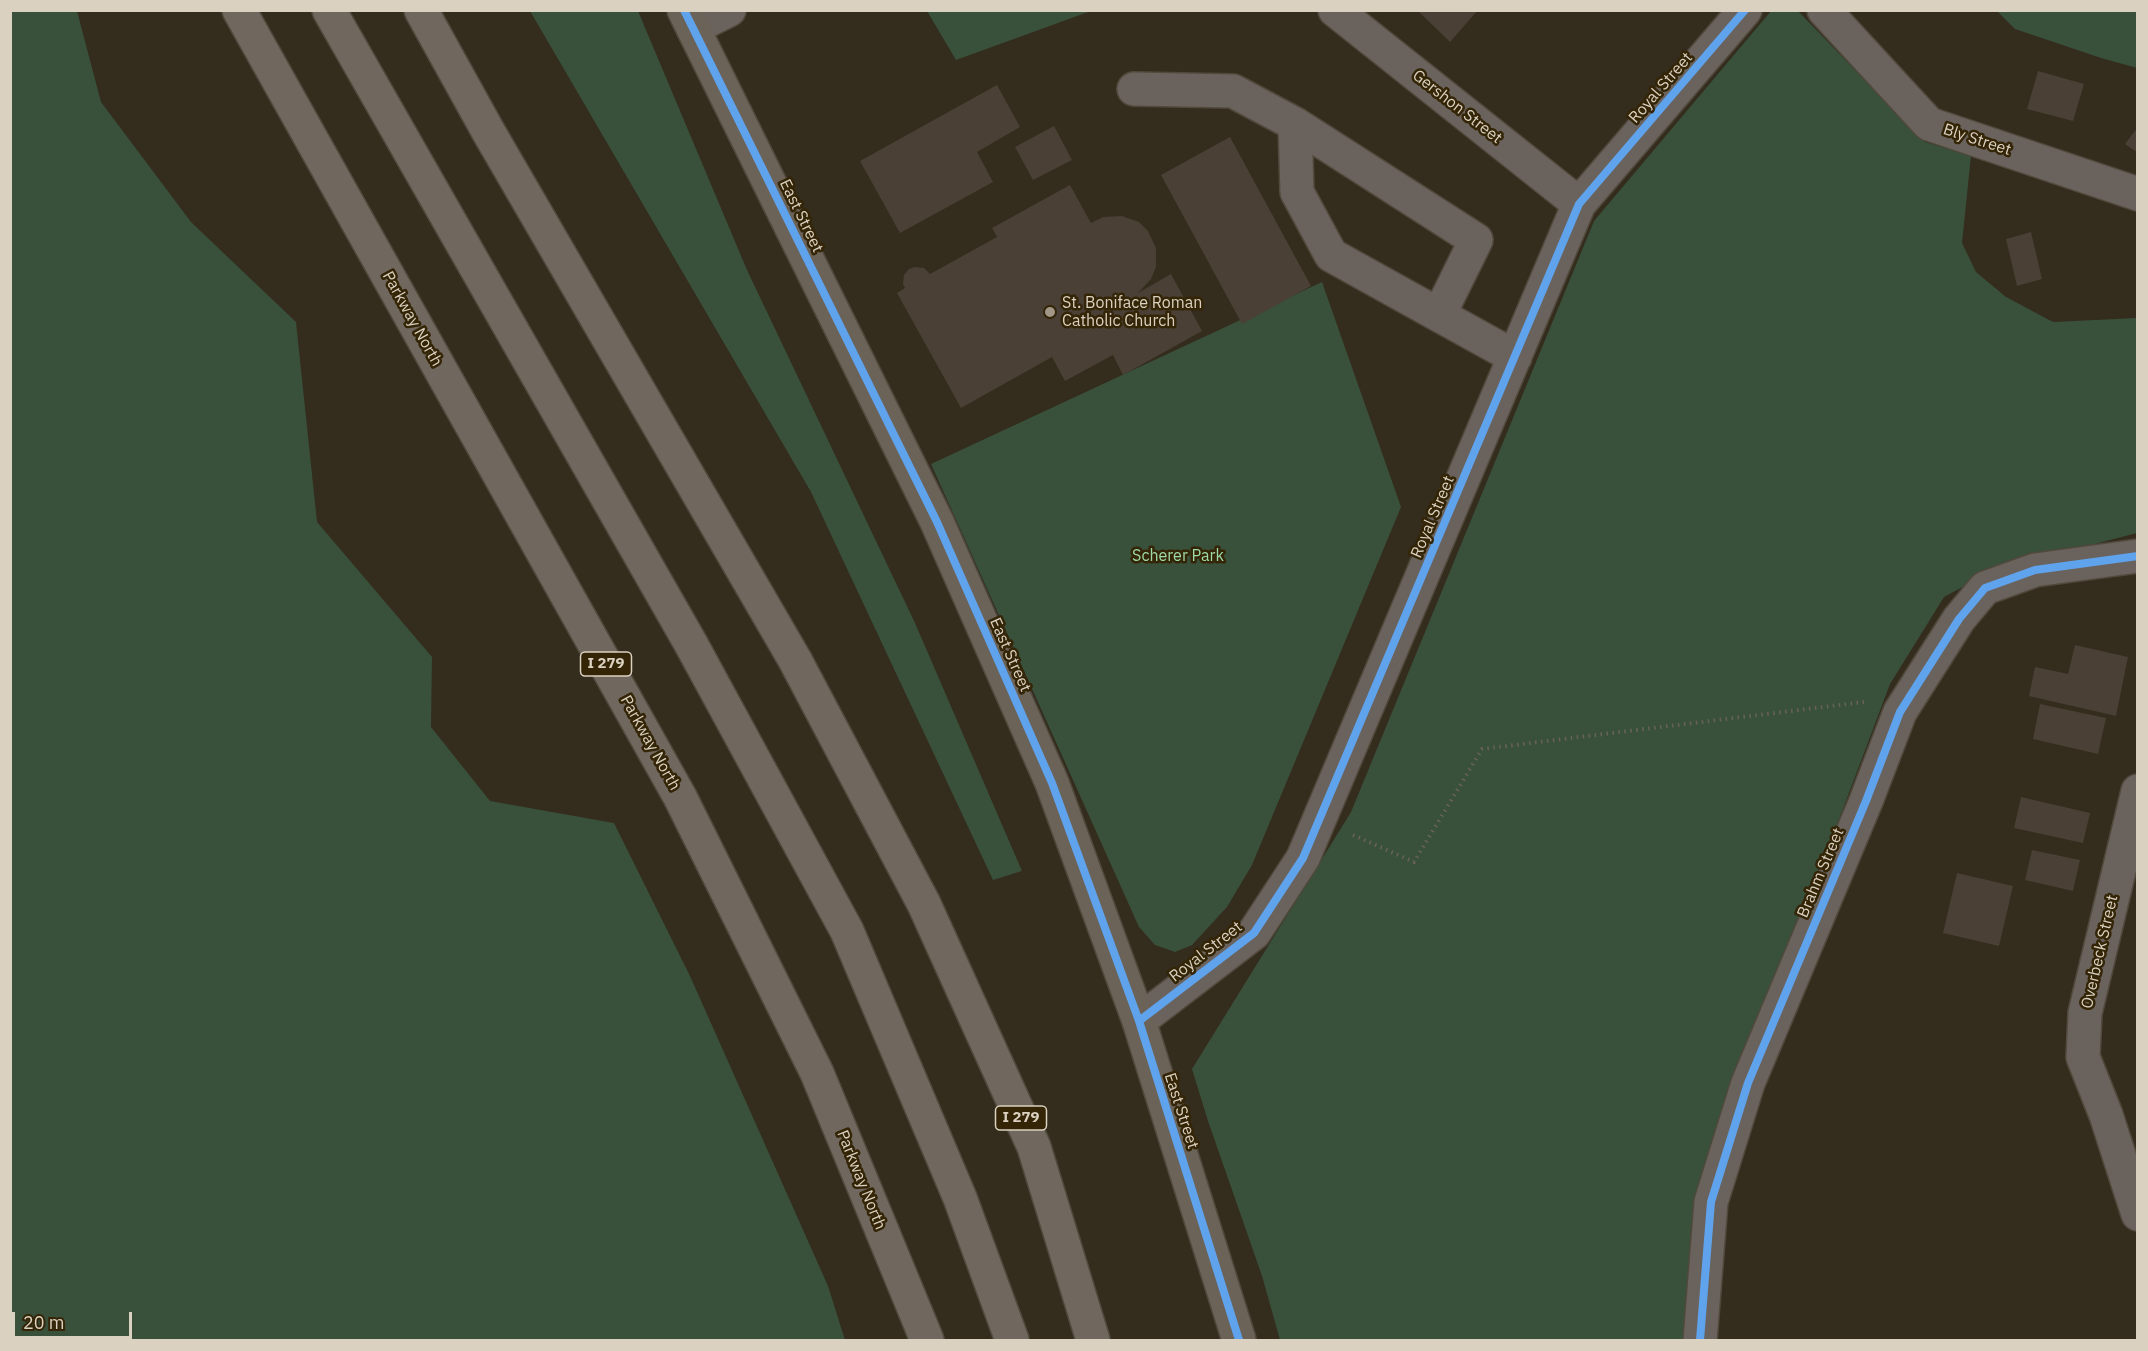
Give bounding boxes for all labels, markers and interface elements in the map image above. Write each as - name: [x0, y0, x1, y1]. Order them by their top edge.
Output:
- street label: Royal Street: [1625, 49, 1697, 127]
- street label: Gershon Street: [1408, 66, 1506, 148]
- street label: Bly Street: [1941, 120, 2013, 160]
- street label: East Street: [775, 176, 827, 256]
- street label: Parkway North: [378, 268, 446, 370]
- place label: St. Boniface Roman Catholic Church: [1062, 293, 1202, 331]
- marker: St. Boniface Roman Catholic Church: [1043, 305, 1057, 319]
- street label: Royal Street: [1407, 473, 1459, 561]
- park label: Scherer Park: [1132, 546, 1224, 566]
- street label: East Street: [985, 615, 1035, 695]
- road number: I 279: [580, 652, 632, 676]
- street label: Parkway North: [616, 692, 684, 794]
- street label: Brahm Street: [1794, 825, 1848, 921]
- street label: Overbeck Street: [2078, 893, 2122, 1011]
- street label: Royal Street: [1166, 918, 1246, 986]
- street label: East Street: [1160, 1071, 1202, 1151]
- road number: I 279: [996, 1106, 1046, 1130]
- street label: Parkway North: [832, 1127, 890, 1233]
- scale bar: [15, 1300, 135, 1338]
- text: 20 m: [23, 1311, 65, 1334]

